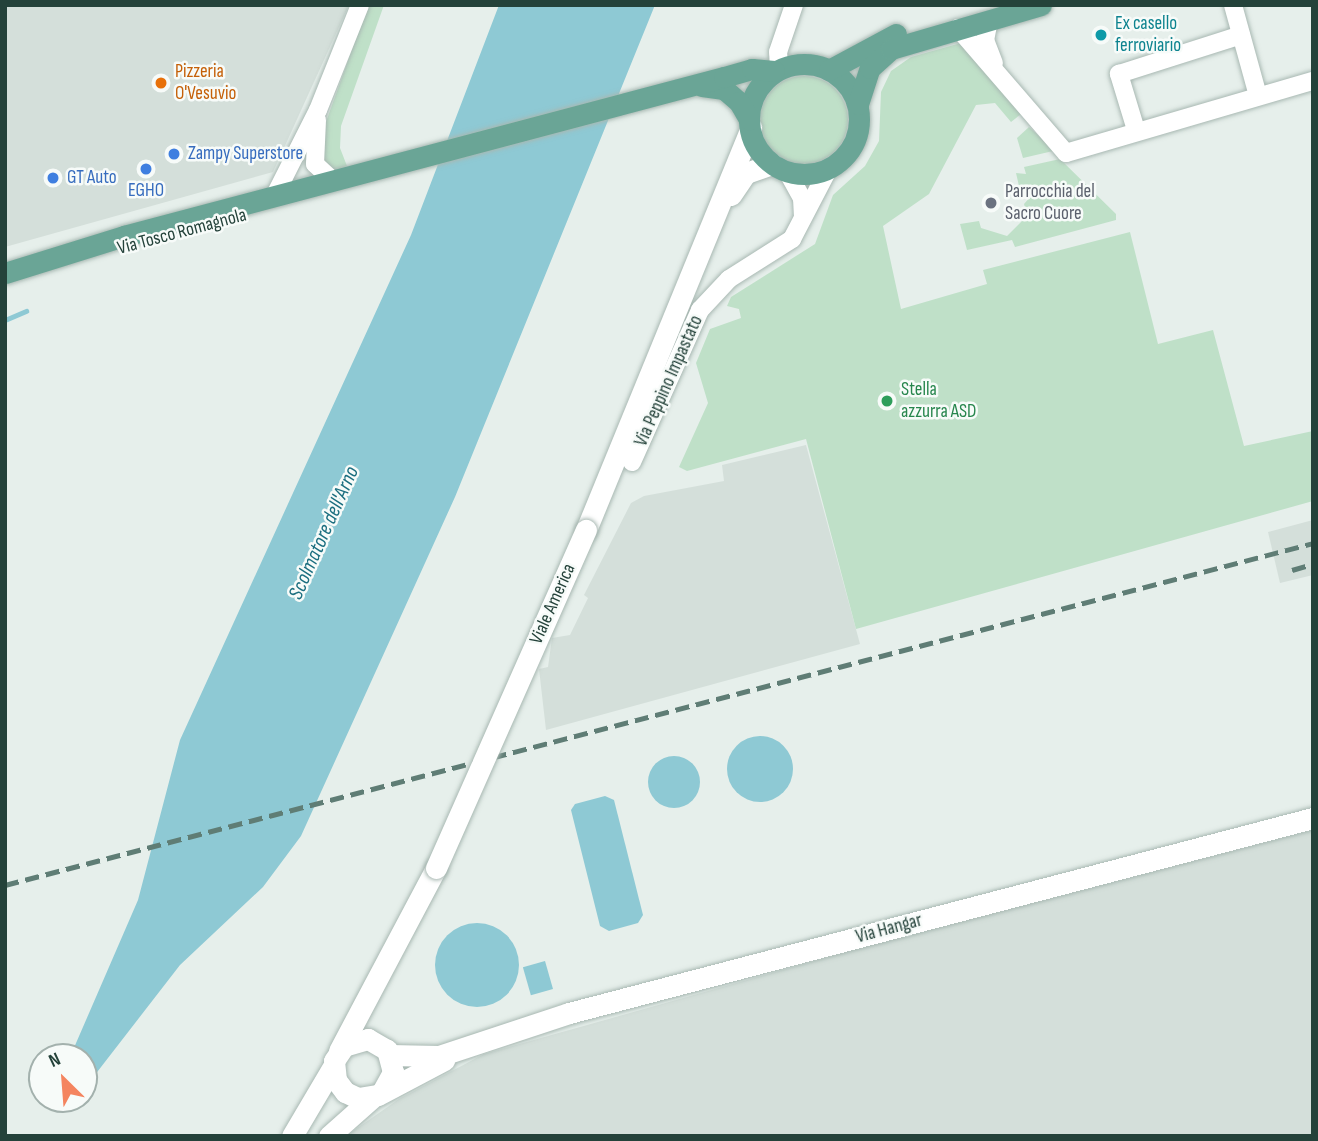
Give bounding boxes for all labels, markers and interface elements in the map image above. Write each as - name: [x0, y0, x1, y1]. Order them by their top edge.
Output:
- place label: Ex casello ferroviario: [1115, 13, 1181, 57]
- marker: Ex casello ferroviario: [1093, 27, 1109, 43]
- place label: Pizzeria O'Vesuvio: [175, 61, 236, 105]
- marker: Pizzeria O'Vesuvio: [153, 75, 169, 91]
- place label: Zampy Superstore: [188, 143, 303, 165]
- marker: Zampy Superstore: [166, 146, 182, 162]
- marker: EGHO: [138, 161, 154, 177]
- place label: GT Auto: [67, 167, 117, 189]
- marker: GT Auto: [45, 170, 61, 186]
- place label: EGHO: [128, 180, 164, 202]
- place label: Parrocchia del Sacro Cuore: [1005, 181, 1095, 225]
- marker: Parrocchia del Sacro Cuore: [983, 195, 999, 211]
- street label: Via Tosco Romagnola: [115, 204, 249, 260]
- street label: Via Peppino Impastato: [630, 312, 708, 450]
- place label: Stella azzurra ASD: [901, 379, 976, 423]
- marker: Stella azzurra ASD: [879, 393, 895, 409]
- water label: Scolmatore dell'Arno: [283, 463, 365, 603]
- street label: Viale America: [525, 560, 581, 648]
- street label: Via Hangar: [853, 909, 925, 949]
- north arrow: [28, 1043, 98, 1113]
- text: N: [45, 1048, 64, 1073]

